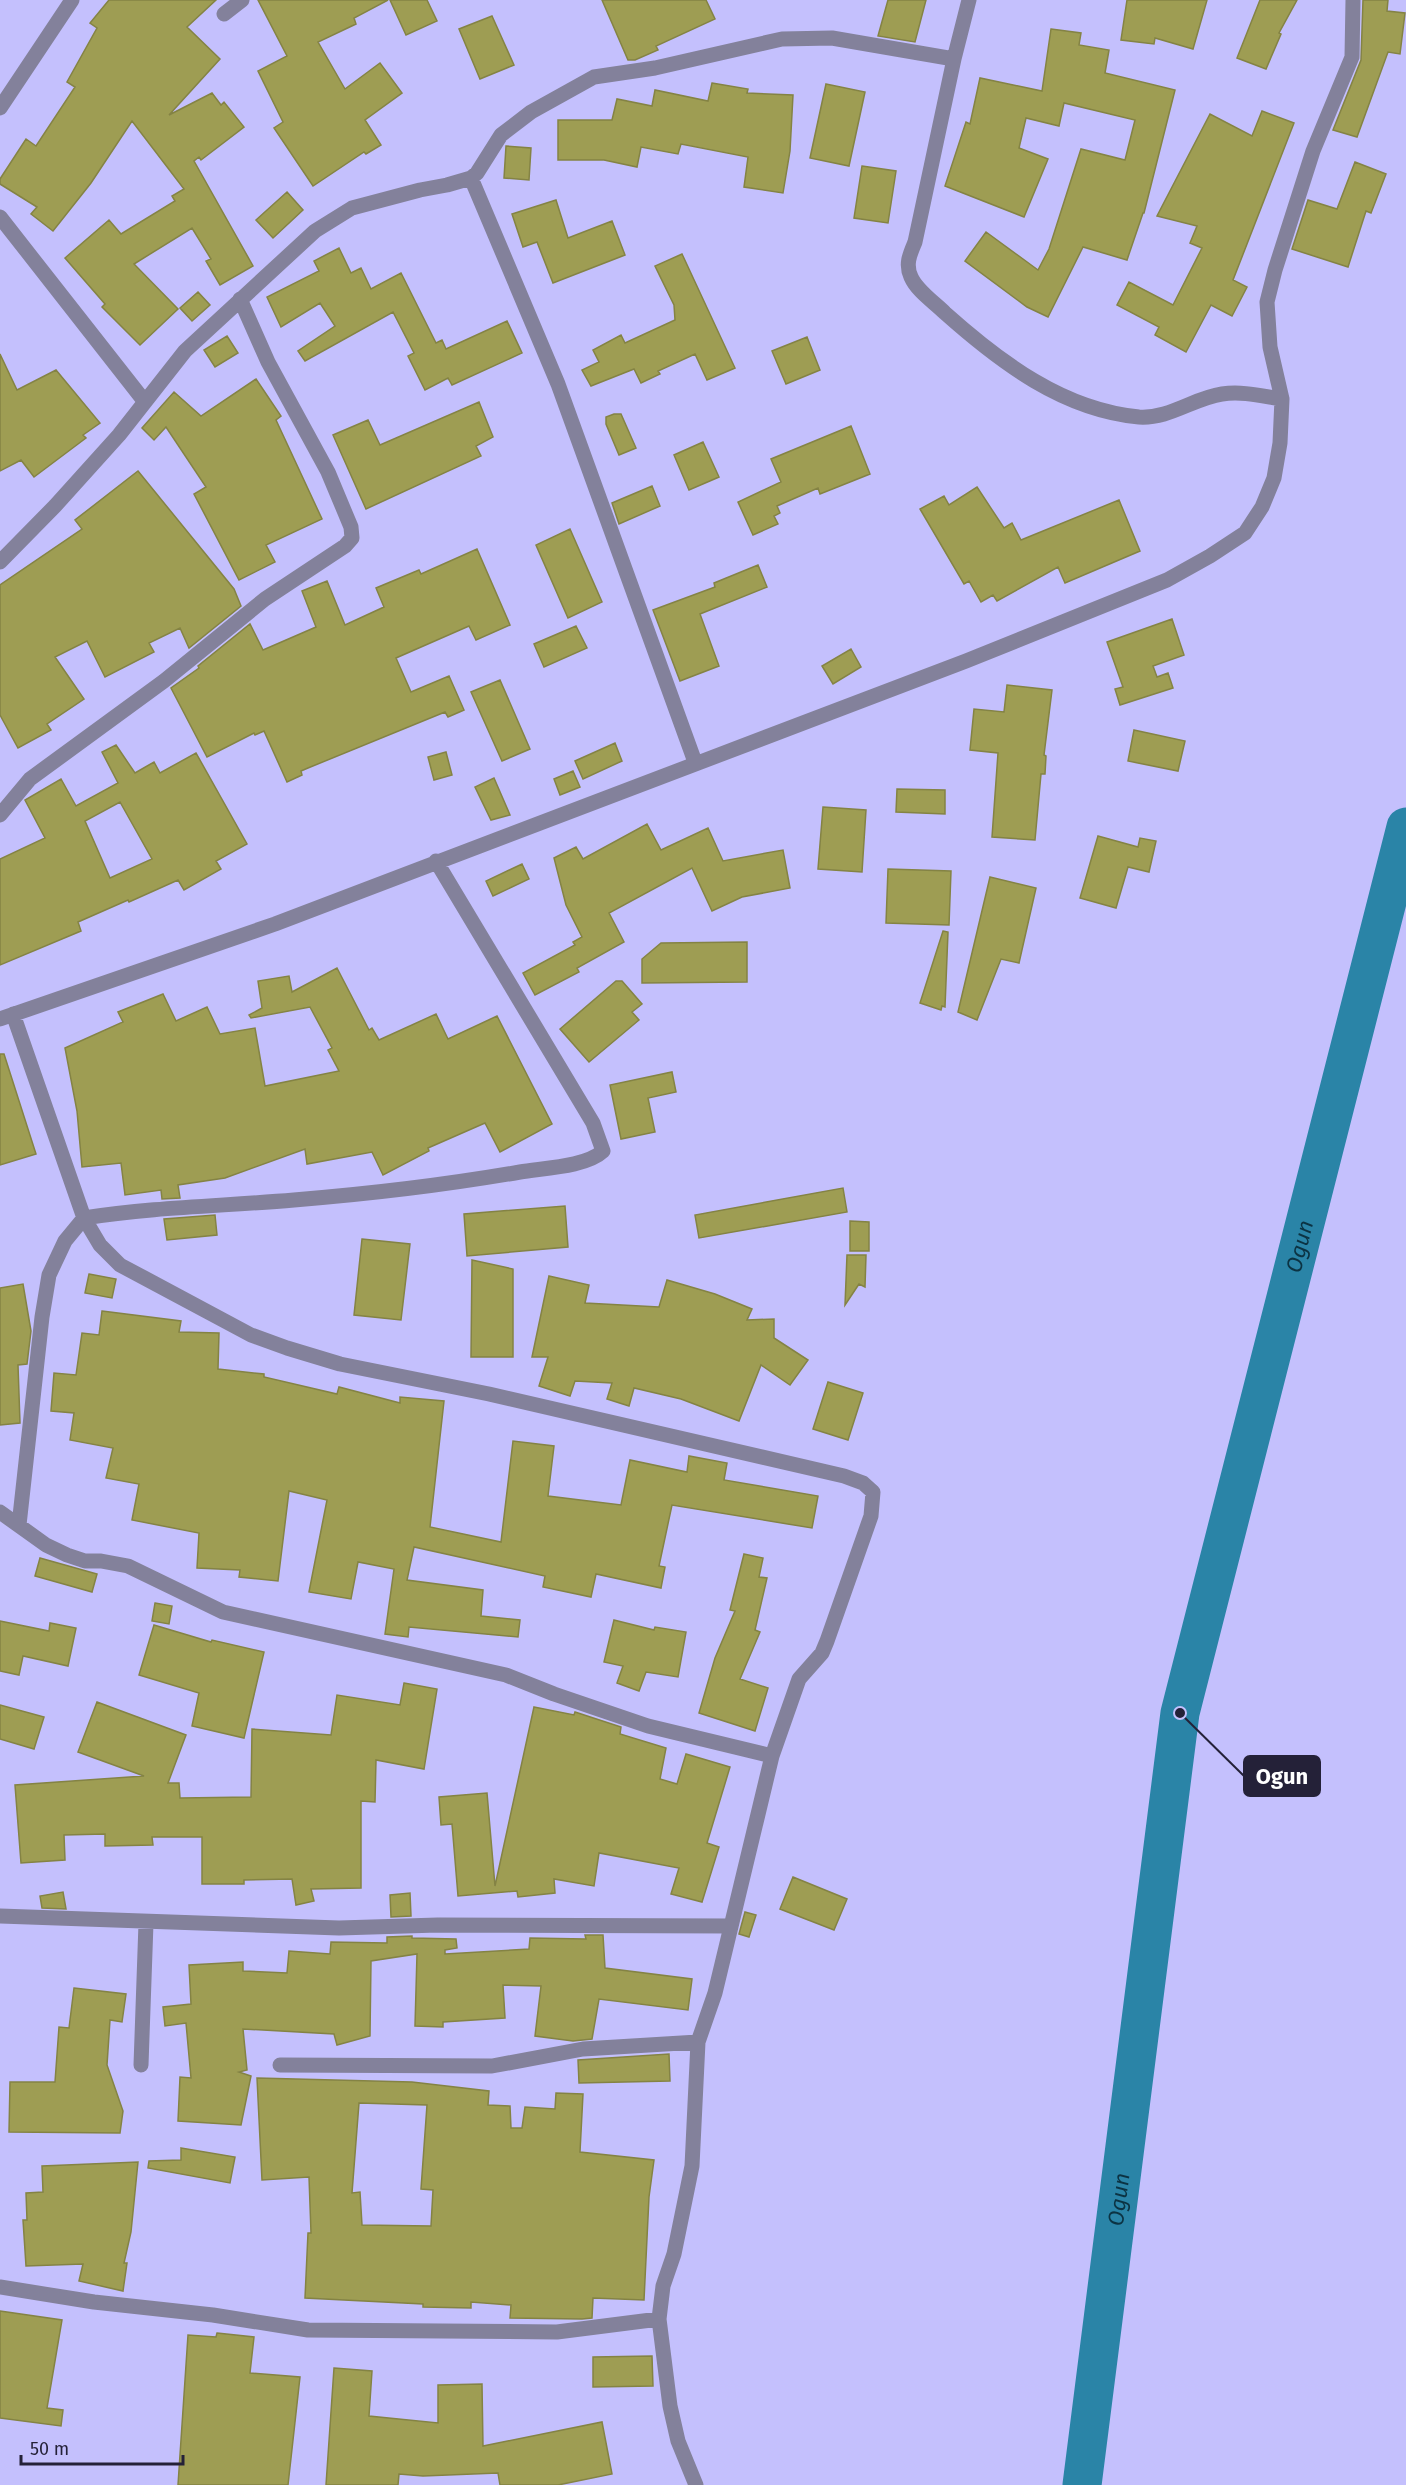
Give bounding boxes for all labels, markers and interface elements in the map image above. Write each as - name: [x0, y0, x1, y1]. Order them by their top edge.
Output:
- water label: Ogun: [1279, 1217, 1319, 1275]
- callout: Ogun: [1244, 1756, 1320, 1796]
- text: Ogun: [1256, 1763, 1308, 1790]
- water label: Ogun: [1102, 2171, 1135, 2227]
- scale bar: [21, 2428, 183, 2466]
- text: 50 m: [30, 2438, 69, 2460]

